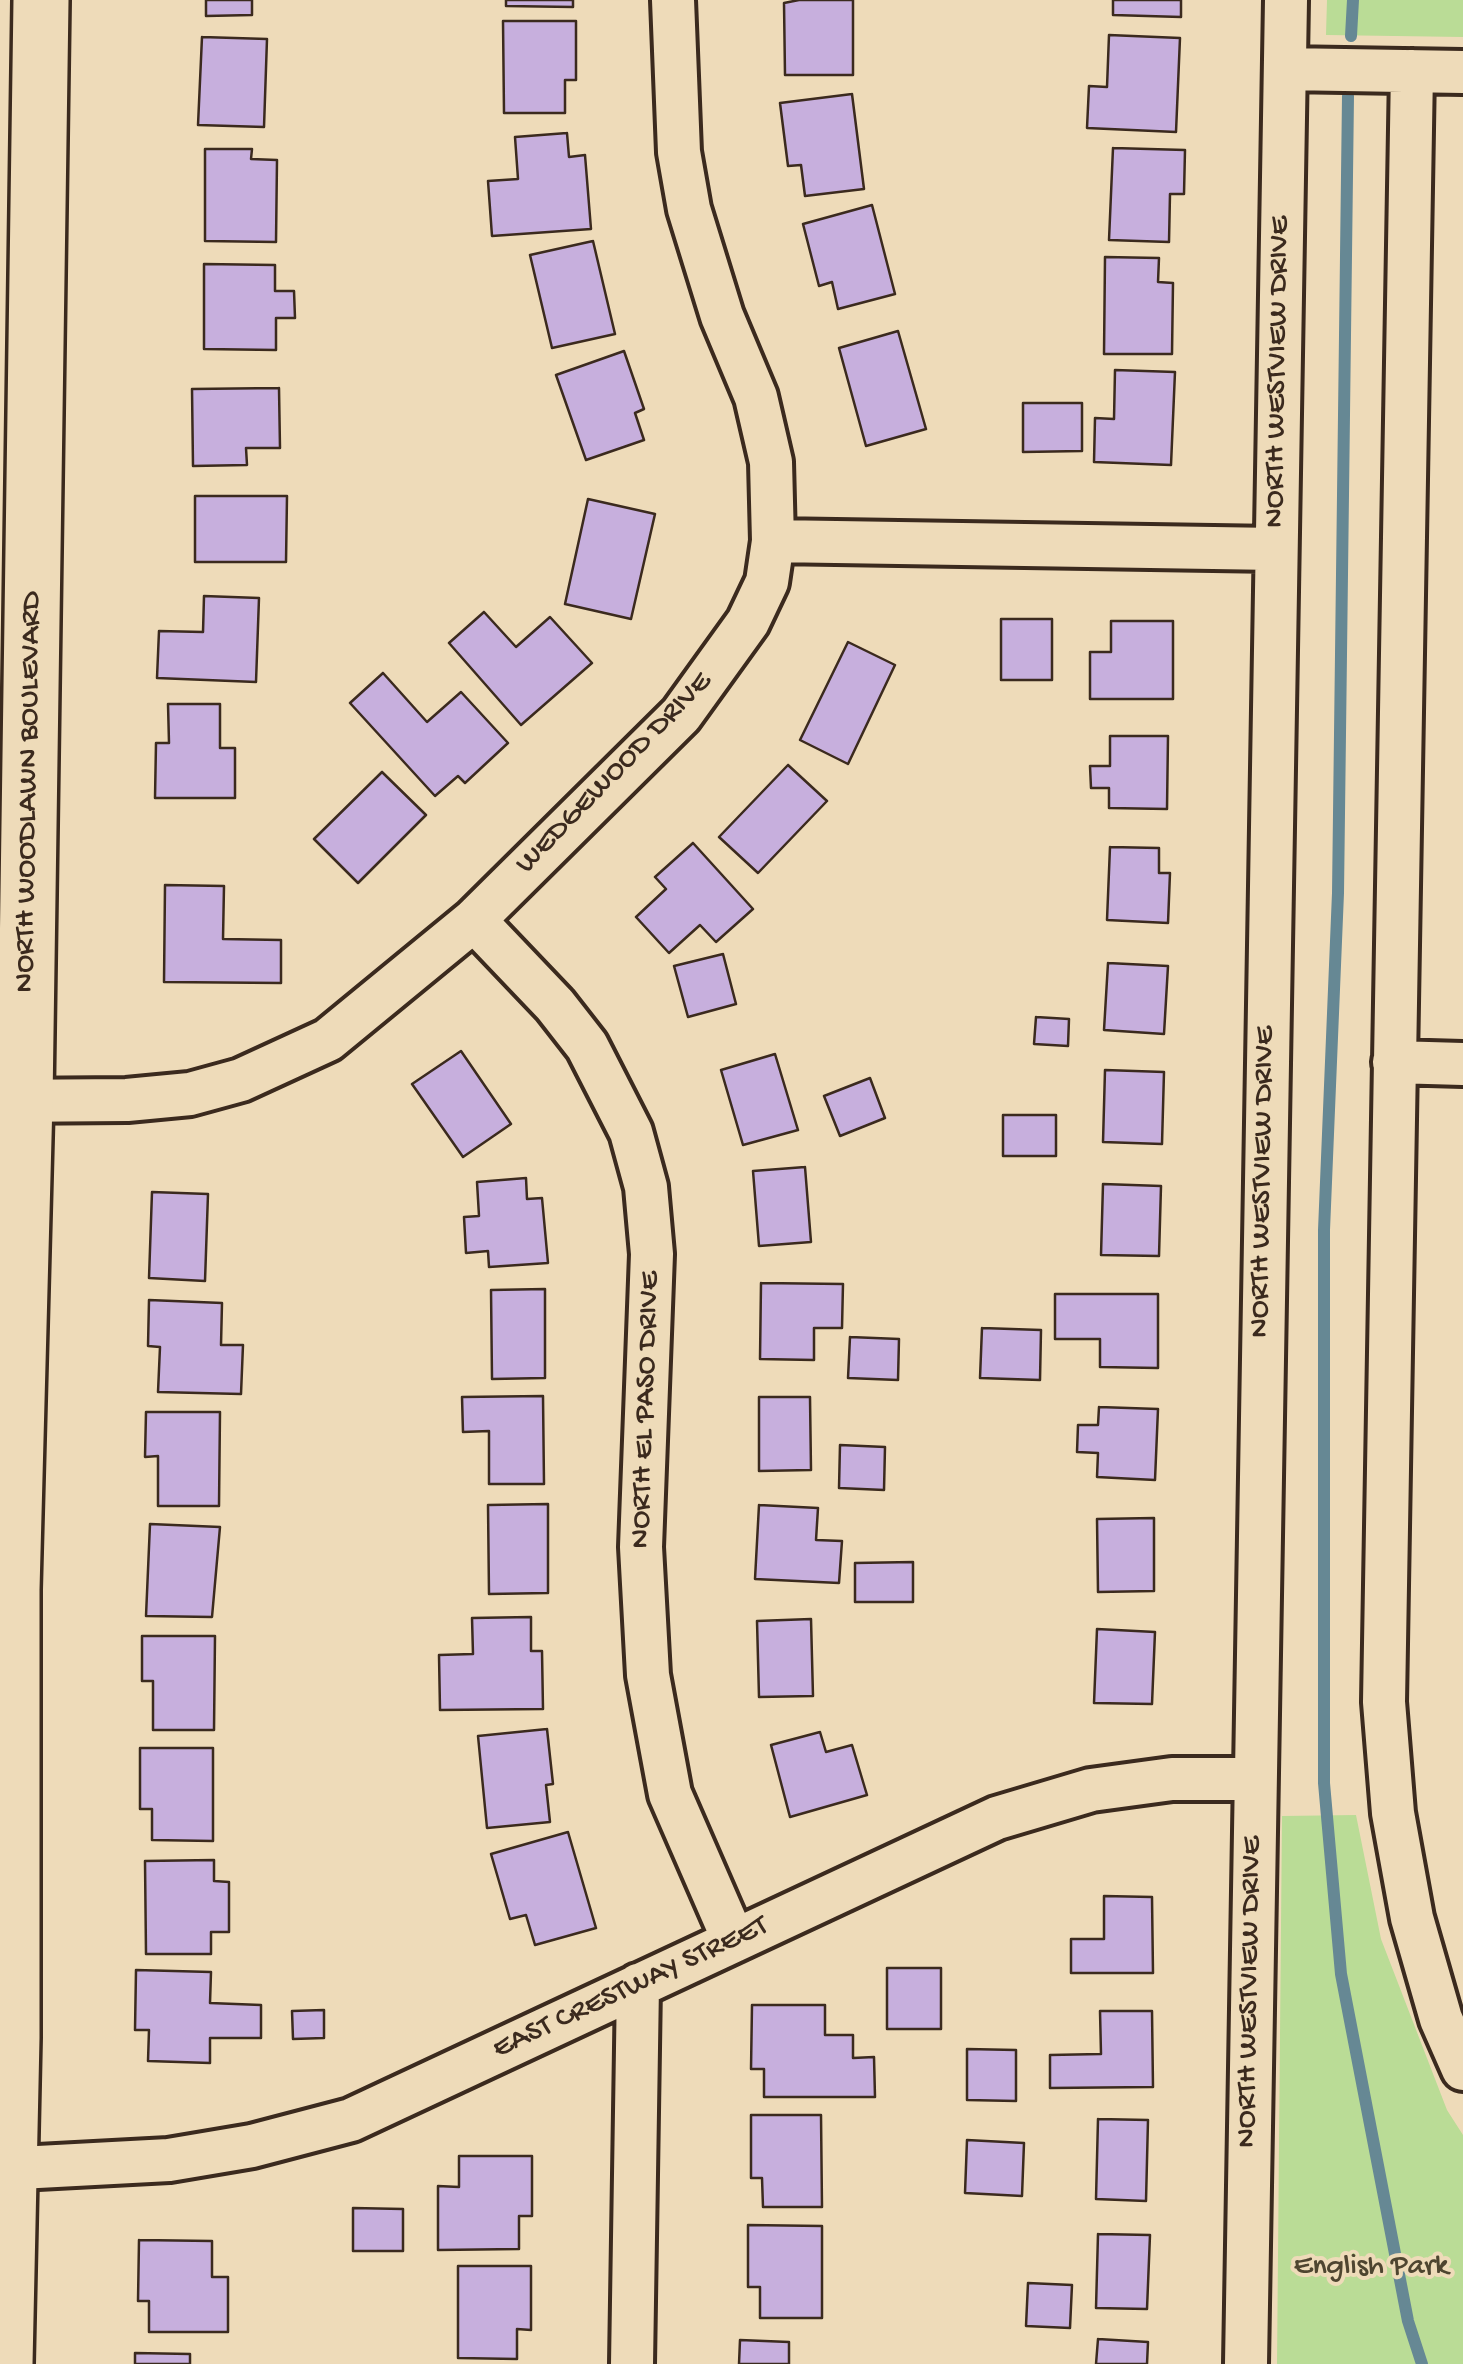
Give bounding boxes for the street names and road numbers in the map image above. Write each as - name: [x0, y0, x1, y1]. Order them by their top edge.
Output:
- street label: NORTH WESTVIEW DRIVE: [1258, 216, 1300, 528]
- street label: NORTH WOODLAWN BOULEVARD: [9, 591, 51, 993]
- street label: WEDGEWOOD DRIVE: [509, 665, 721, 883]
- street label: NORTH WESTVIEW DRIVE: [1243, 1026, 1285, 1338]
- street label: NORTH EL PASO DRIVE: [624, 1271, 670, 1549]
- street label: NORTH WESTVIEW DRIVE: [1230, 1836, 1272, 2148]
- street label: EAST CRESTWAY STREET: [488, 1909, 774, 2069]

